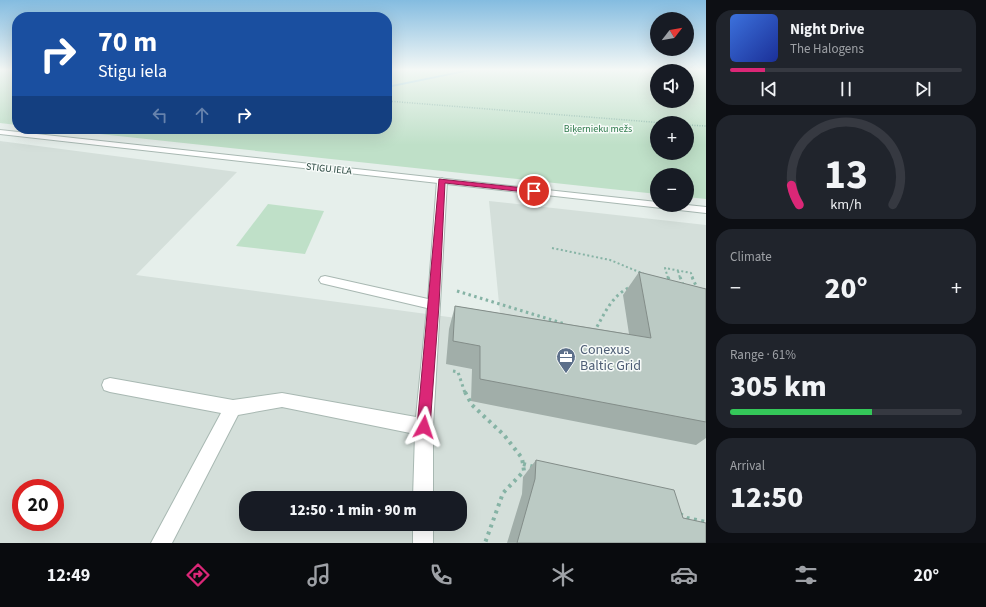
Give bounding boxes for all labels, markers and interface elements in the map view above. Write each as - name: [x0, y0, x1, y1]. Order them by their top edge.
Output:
- north arrow: [650, 12, 694, 56]
- map controls: [650, 12, 694, 212]
- text: Night Drive: [790, 19, 865, 40]
- text: 70 m: [98, 22, 157, 62]
- icon: right: [32, 28, 84, 80]
- text: The Halogens: [790, 40, 864, 58]
- text: Stigu iela: [98, 59, 167, 84]
- button: sound: [650, 64, 694, 108]
- icon: previous: [758, 78, 780, 100]
- icon: pause: [835, 78, 857, 100]
- icon: next: [912, 78, 934, 100]
- icon: left: [149, 104, 171, 126]
- icon: ahead: [191, 104, 213, 126]
- icon: right: [233, 104, 255, 126]
- button: +: [650, 116, 694, 160]
- park label: Biķernieku mežs: [564, 122, 632, 136]
- text: 13: [824, 145, 868, 205]
- street label: STIGU IELA: [305, 160, 353, 178]
- button: −: [650, 168, 694, 212]
- pin: [517, 174, 551, 208]
- icon: arrive: [523, 180, 545, 202]
- text: km/h: [830, 193, 862, 214]
- text: Climate: [730, 248, 772, 266]
- text: 20°: [824, 267, 868, 310]
- text: −: [730, 272, 741, 304]
- text: +: [951, 272, 962, 304]
- place label: Conexus Baltic Grid: [580, 340, 641, 376]
- office icon: Conexus Baltic Grid: [555, 346, 577, 374]
- text: Range · 61%: [730, 346, 796, 364]
- text: 305 km: [730, 365, 827, 408]
- position arrow: [403, 406, 445, 448]
- text: Arrival: [730, 457, 765, 475]
- text: 12:50: [730, 476, 803, 519]
- speed limit sign: 20: [12, 479, 64, 531]
- text: 12:50 · 1 min · 90 m: [290, 500, 416, 521]
- icon: directions: [184, 561, 212, 589]
- icon: music: [305, 561, 333, 589]
- icon: phone: [427, 561, 455, 589]
- icon: climate: [549, 561, 577, 589]
- icon: car: [670, 561, 698, 589]
- icon: filters: [792, 561, 820, 589]
- text: 12:49: [47, 563, 90, 588]
- text: 20°: [914, 563, 939, 588]

